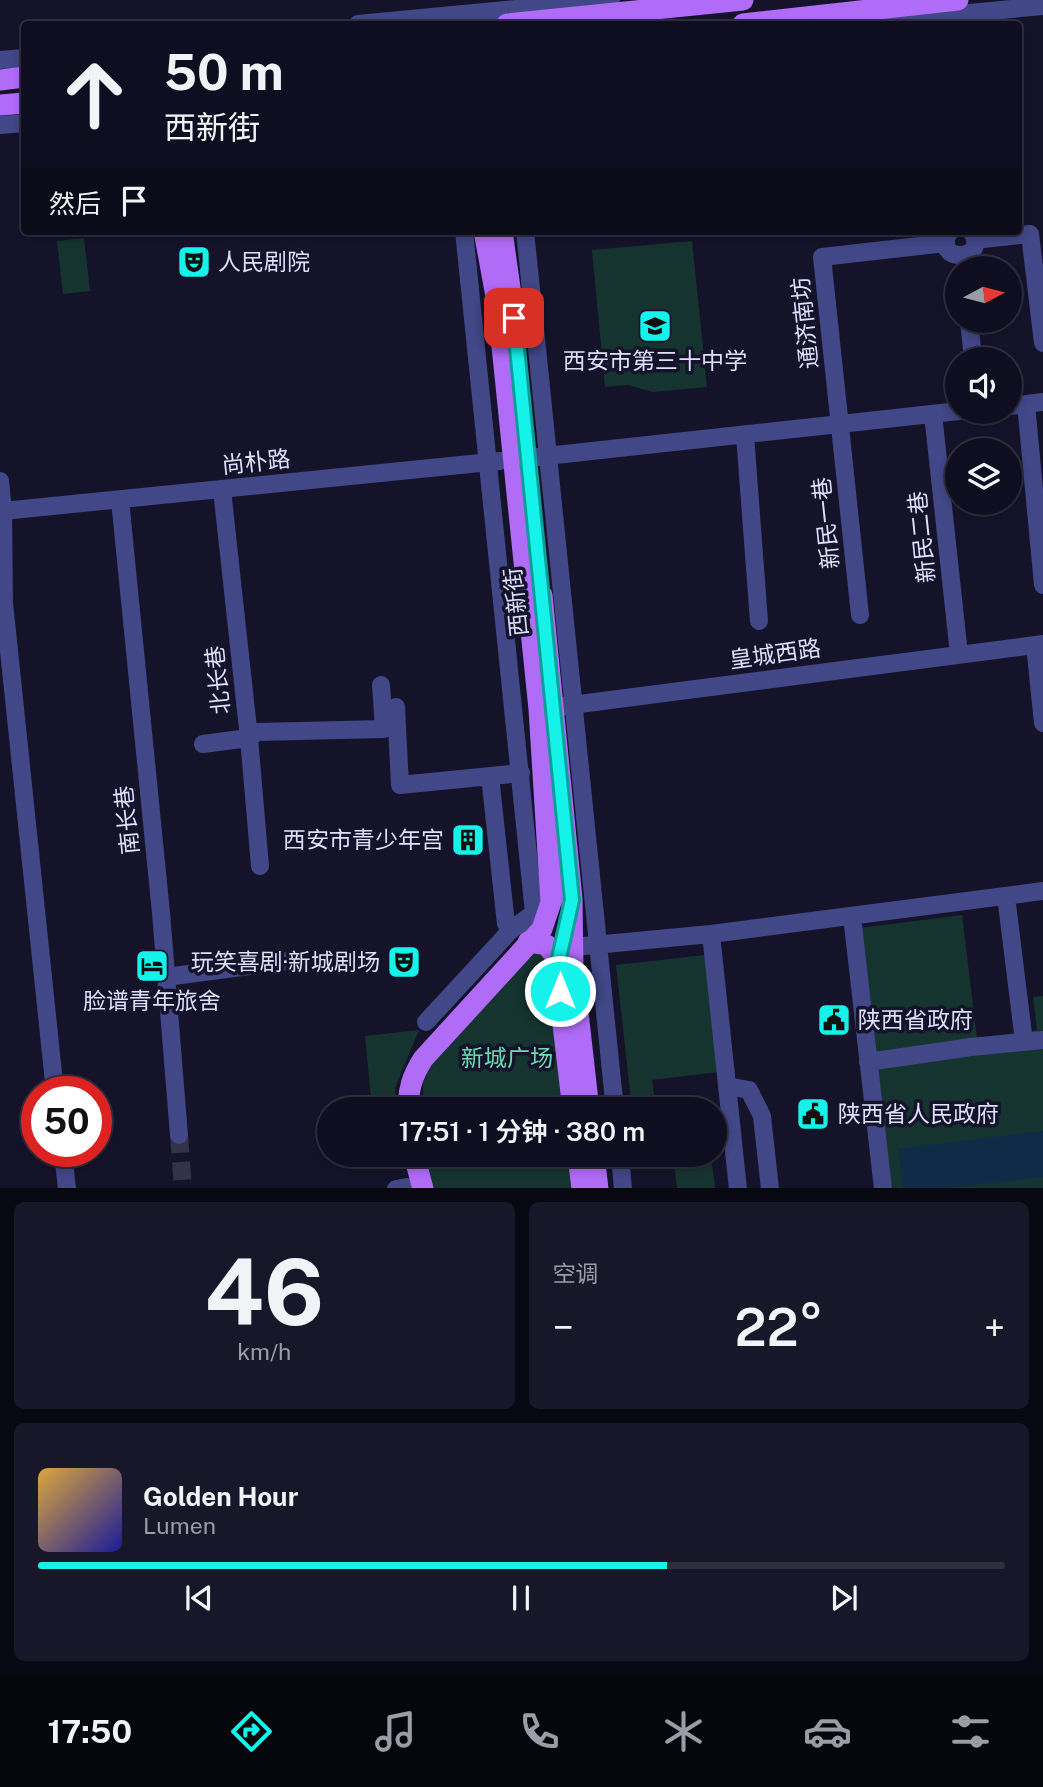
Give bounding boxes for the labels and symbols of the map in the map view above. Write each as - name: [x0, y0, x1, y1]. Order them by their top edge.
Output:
- theatre icon: 人民剧院: [175, 243, 213, 281]
- place label: 人民剧院: [218, 248, 310, 275]
- north arrow: [945, 256, 1022, 332]
- street label: 通济南坊: [786, 276, 823, 370]
- pin: [484, 288, 544, 348]
- school or university icon: 西安市第三十中学: [636, 307, 674, 345]
- place label: 西安市第三十中学: [563, 347, 747, 374]
- street label: 尚朴路: [220, 444, 292, 479]
- street label: 新民一巷: [807, 476, 844, 570]
- street label: 新民二巷: [903, 490, 940, 584]
- street label: 西新街: [498, 566, 533, 638]
- street label: 皇城西路: [727, 634, 822, 673]
- street label: 北长巷: [200, 644, 235, 716]
- street label: 南长巷: [109, 784, 144, 856]
- building icon: 西安市青少年宫: [449, 821, 487, 859]
- place label: 西安市青少年宫: [283, 826, 444, 853]
- theatre icon: 玩笑喜剧·新城剧场: [385, 943, 423, 981]
- hotel icon: 脸谱青年旅舍: [133, 947, 171, 985]
- place label: 玩笑喜剧·新城剧场: [191, 948, 380, 975]
- position arrow: [523, 954, 597, 1028]
- place label: 脸谱青年旅舍: [83, 987, 221, 1014]
- public building icon: 陕西省政府: [815, 1001, 853, 1039]
- place label: 陕西省政府: [858, 1006, 973, 1033]
- park label: 新城广场: [461, 1044, 553, 1071]
- speed limit sign: 50: [21, 1076, 112, 1167]
- public building icon: 陕西省人民政府: [794, 1095, 832, 1133]
- place label: 陕西省人民政府: [838, 1100, 999, 1127]

